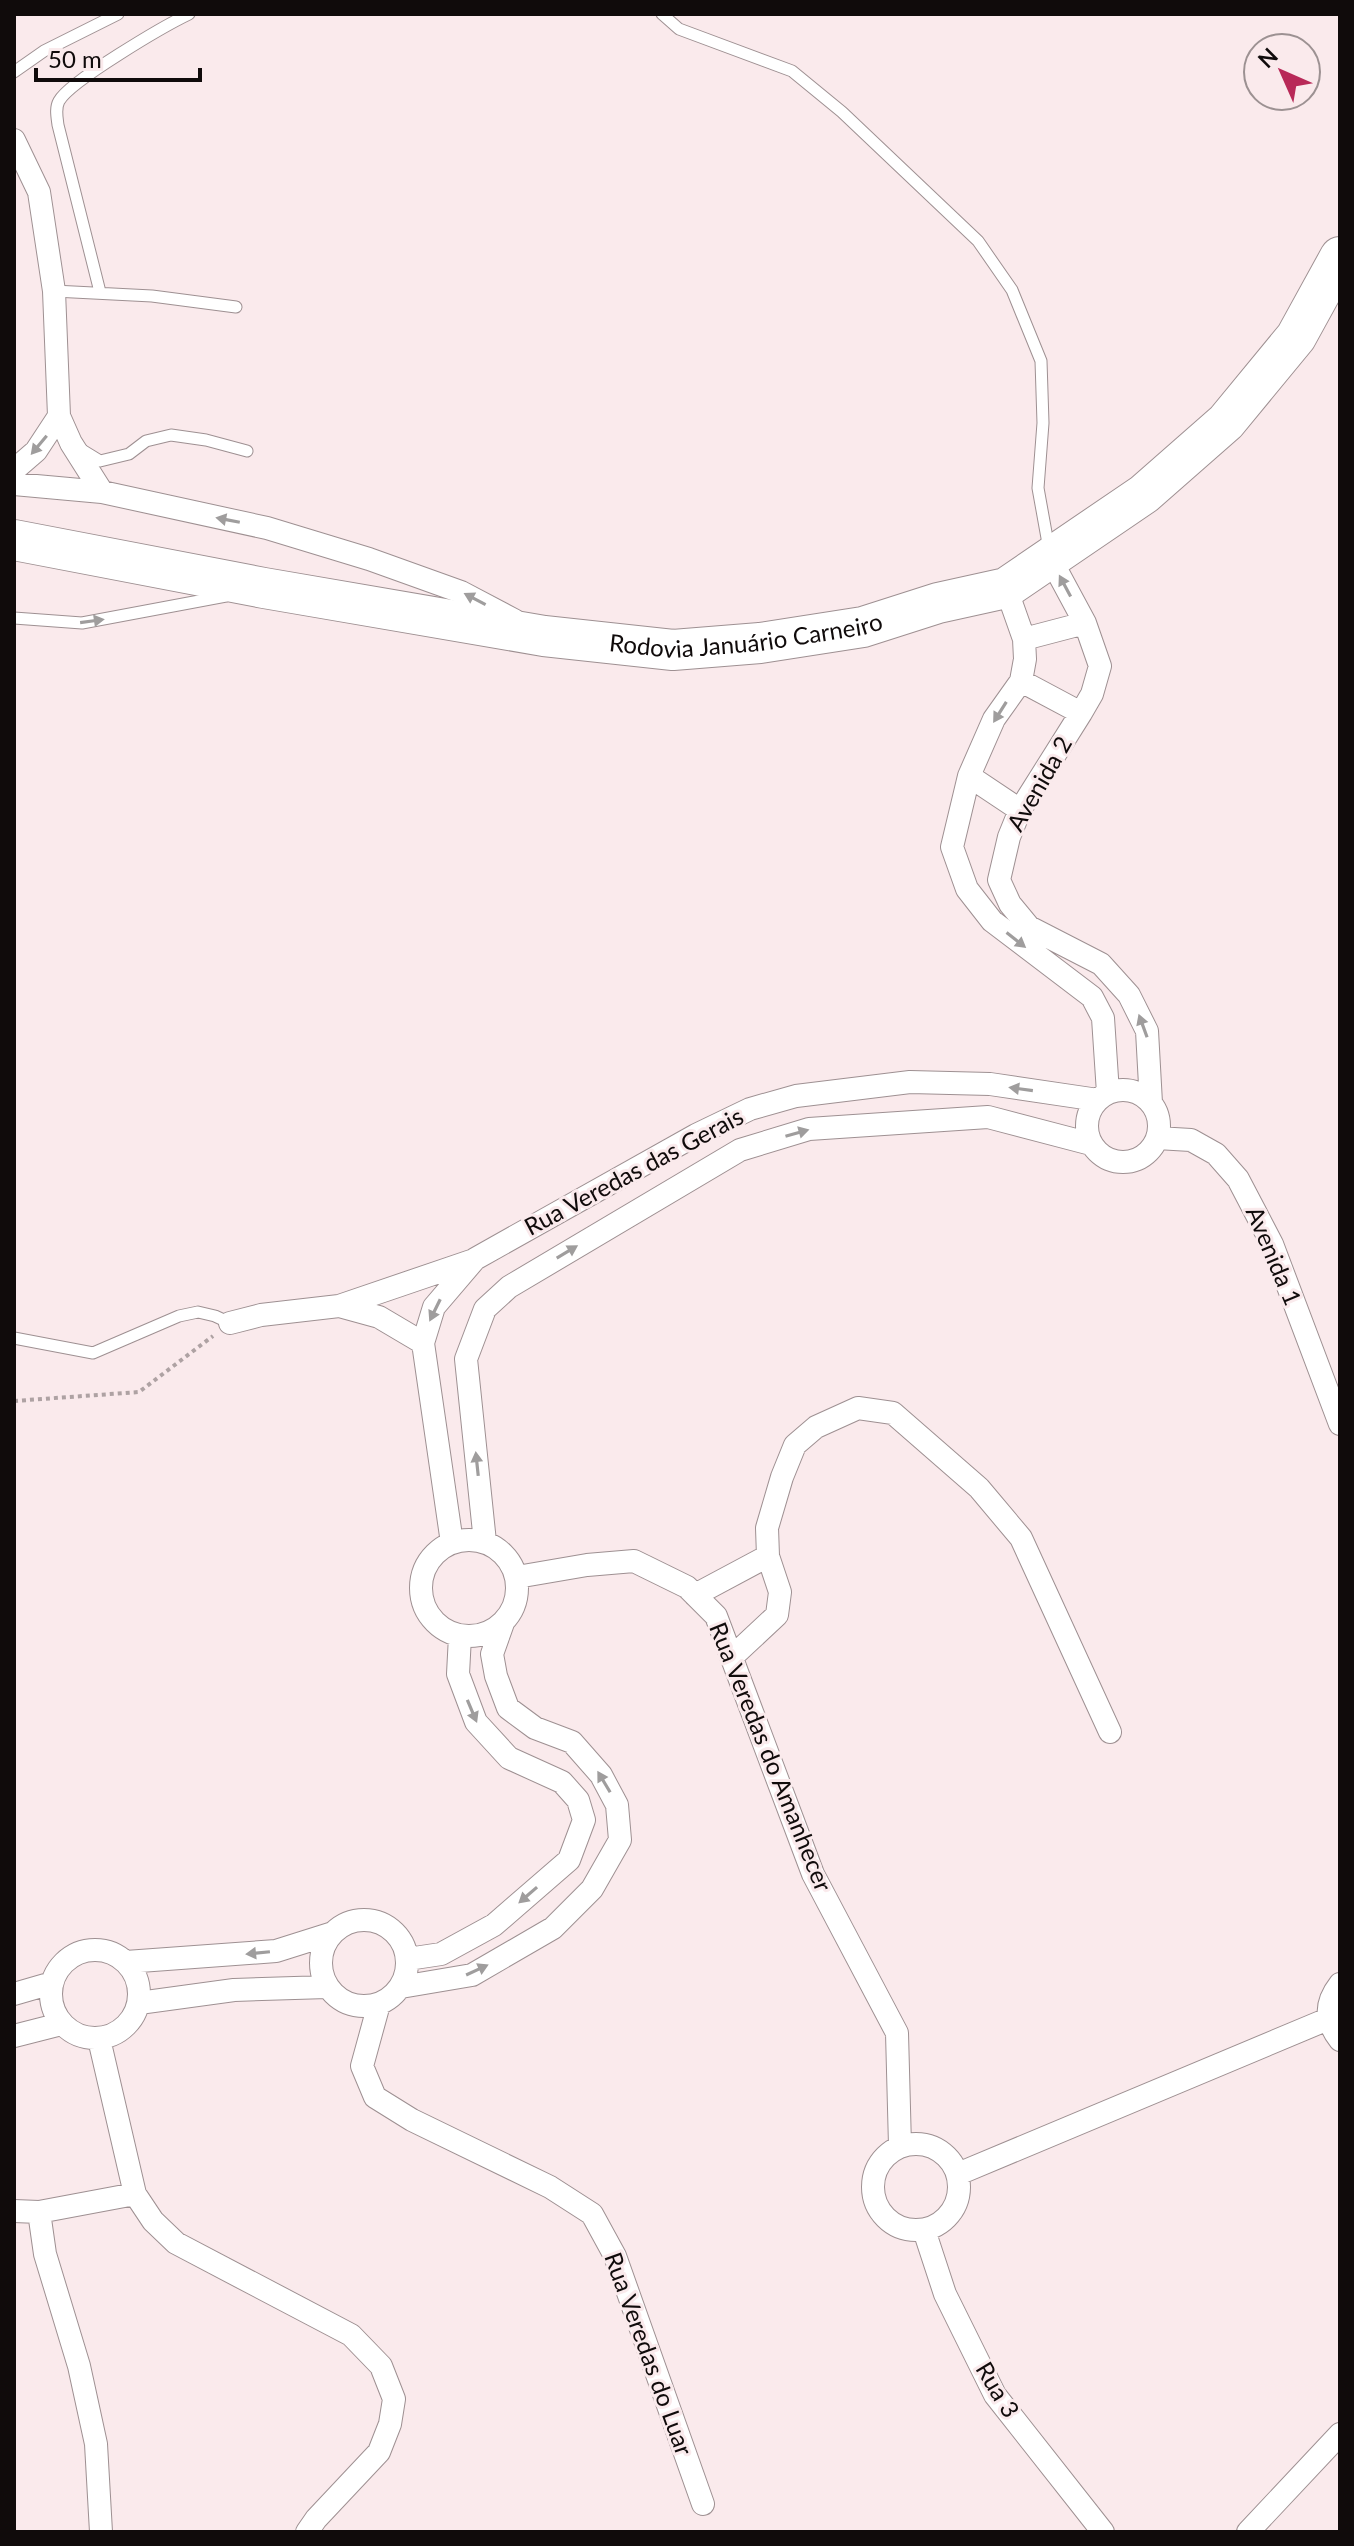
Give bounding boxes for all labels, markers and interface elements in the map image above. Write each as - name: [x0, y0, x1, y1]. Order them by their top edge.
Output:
- scale bar: [36, 32, 200, 82]
- north arrow: [1242, 32, 1322, 112]
- text: N: [1252, 42, 1283, 73]
- text: 50 m: [48, 44, 102, 73]
- one-way arrow: [31, 435, 48, 455]
- one-way arrow: [215, 513, 240, 526]
- one-way arrow: [1058, 574, 1071, 597]
- one-way arrow: [463, 593, 486, 606]
- street label: Rodovia Januário Carneiro: [608, 606, 886, 663]
- one-way arrow: [79, 614, 104, 627]
- one-way arrow: [993, 701, 1007, 723]
- street label: Avenida 2: [1000, 731, 1077, 836]
- one-way arrow: [1006, 931, 1026, 948]
- one-way arrow: [1136, 1014, 1148, 1038]
- one-way arrow: [1008, 1082, 1033, 1095]
- street label: Rua Veredas das Gerais: [519, 1101, 748, 1241]
- one-way arrow: [785, 1126, 809, 1139]
- street label: Avenida 1: [1241, 1202, 1308, 1309]
- one-way arrow: [556, 1245, 578, 1259]
- one-way arrow: [428, 1299, 442, 1322]
- one-way arrow: [470, 1451, 483, 1476]
- street label: Rua Veredas do Amanhecer: [704, 1618, 839, 1895]
- one-way arrow: [466, 1699, 479, 1723]
- one-way arrow: [597, 1771, 611, 1793]
- one-way arrow: [519, 1886, 539, 1903]
- one-way arrow: [245, 1946, 270, 1959]
- one-way arrow: [465, 1963, 488, 1977]
- street label: Rua Veredas do Luar: [599, 2248, 700, 2459]
- street label: Rua 3: [970, 2356, 1026, 2422]

